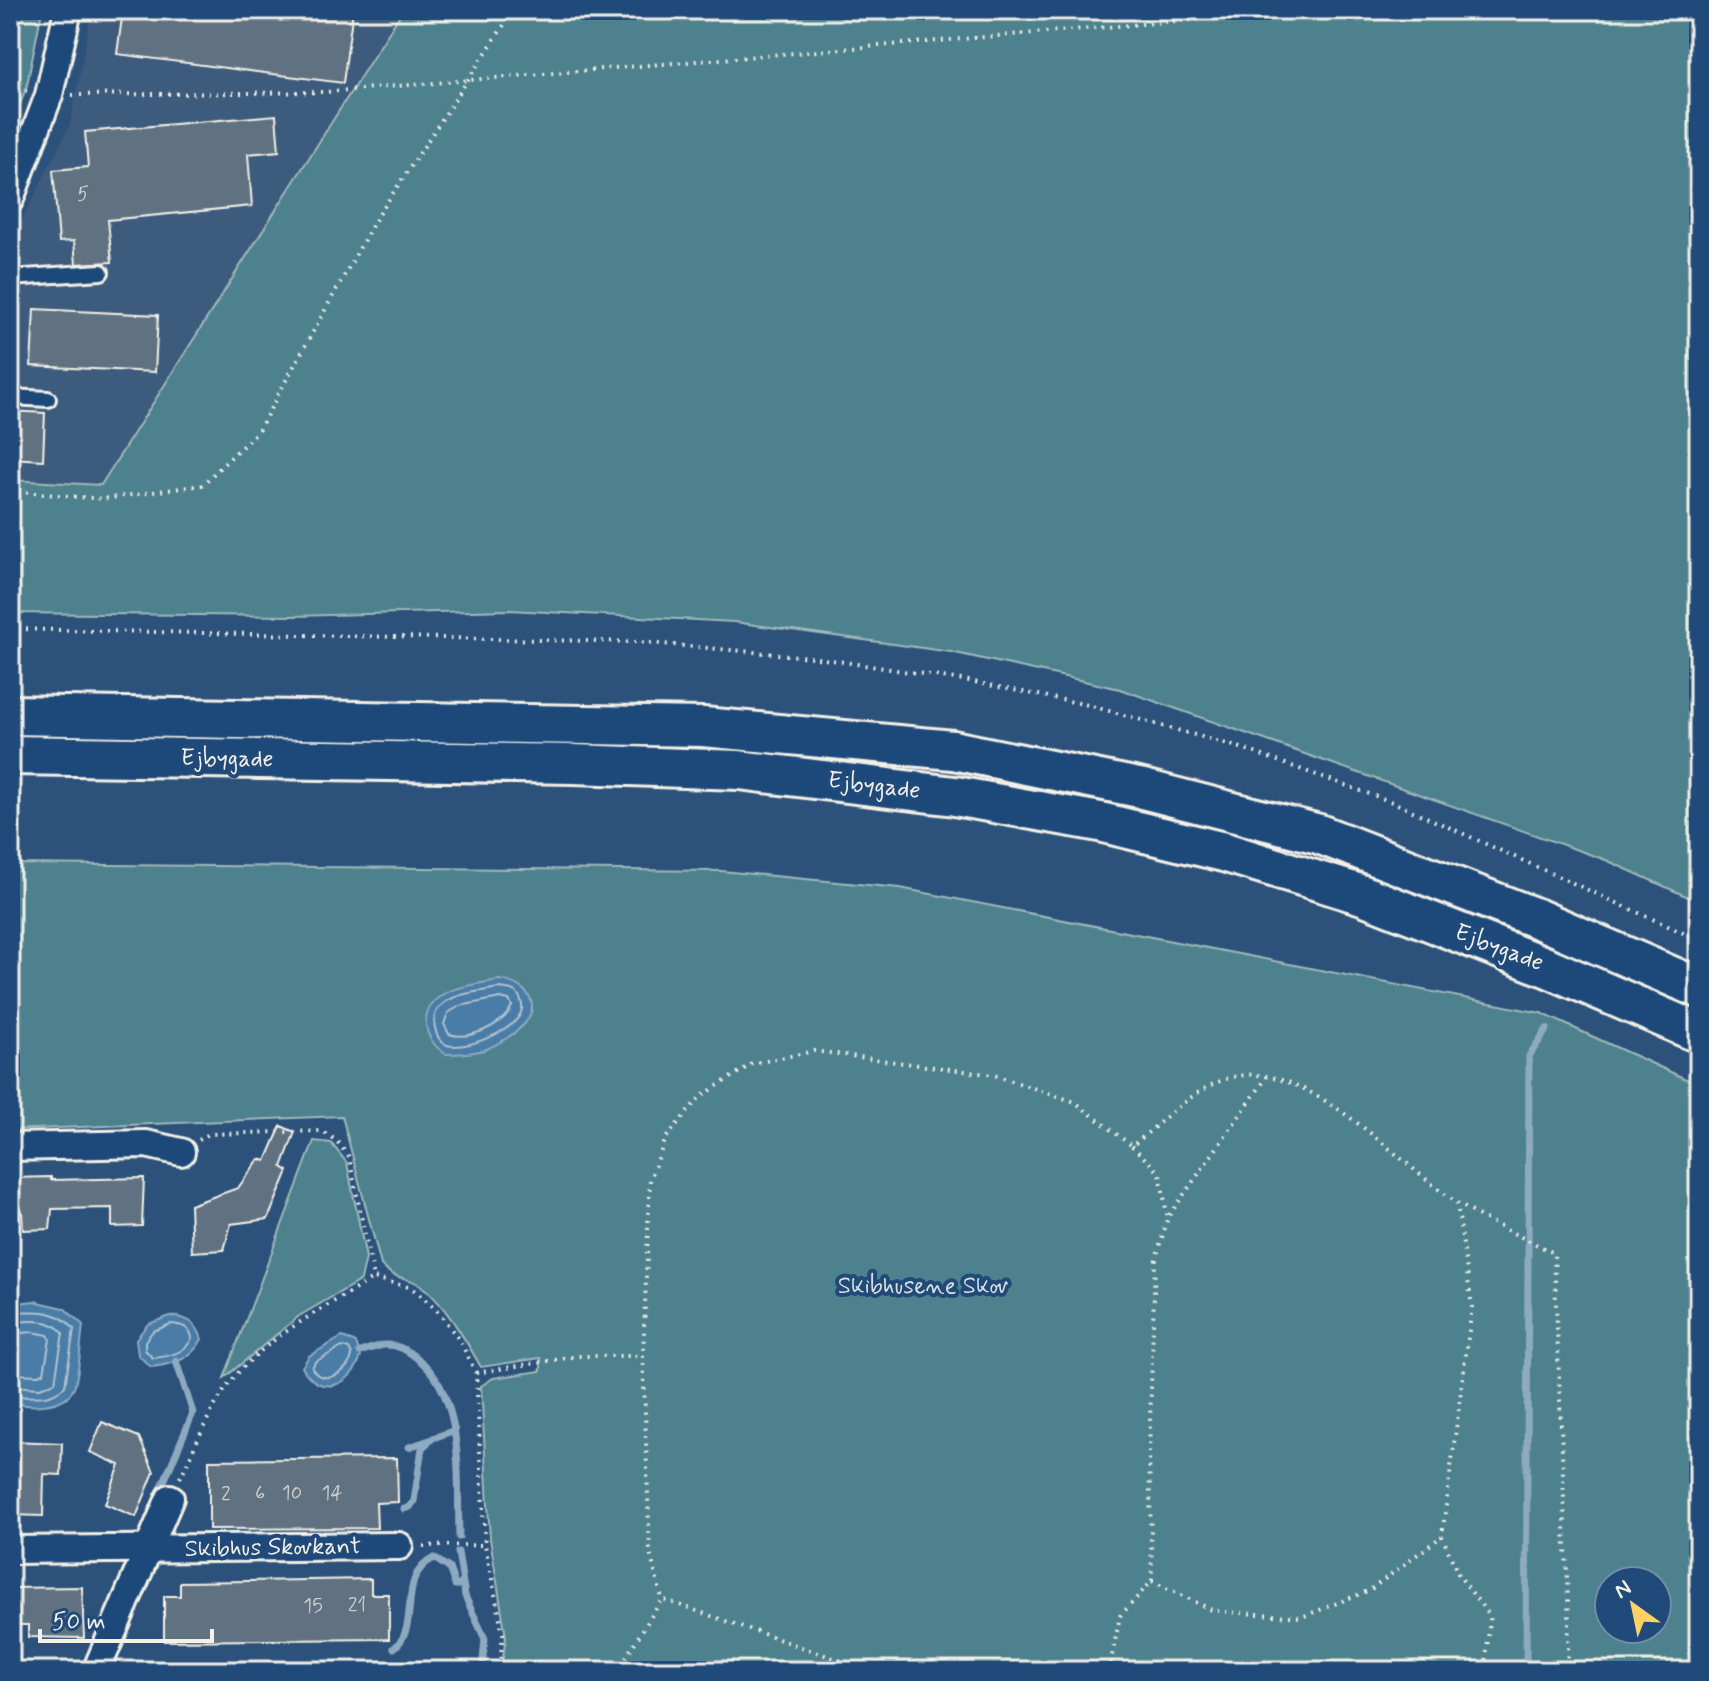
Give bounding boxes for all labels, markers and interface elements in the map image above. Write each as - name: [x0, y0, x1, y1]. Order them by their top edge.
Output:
- house number: 5: [77, 181, 89, 208]
- street label: Ejbygade: [180, 743, 274, 775]
- street label: Ejbygade: [826, 765, 922, 807]
- street label: Ejbygade: [1450, 917, 1548, 979]
- park label: Skibhusene Skov: [838, 1271, 1009, 1302]
- house number: 6: [255, 1480, 265, 1507]
- house number: 10: [282, 1480, 302, 1507]
- house number: 14: [321, 1480, 343, 1507]
- house number: 2: [221, 1481, 231, 1508]
- street label: Skibhus Skovkant: [184, 1531, 362, 1565]
- north arrow: [1593, 1565, 1673, 1645]
- text: N: [1609, 1574, 1637, 1606]
- house number: 21: [348, 1592, 366, 1619]
- scale bar: [40, 1593, 212, 1643]
- house number: 15: [303, 1593, 323, 1620]
- text: 50 m: [52, 1607, 106, 1638]

